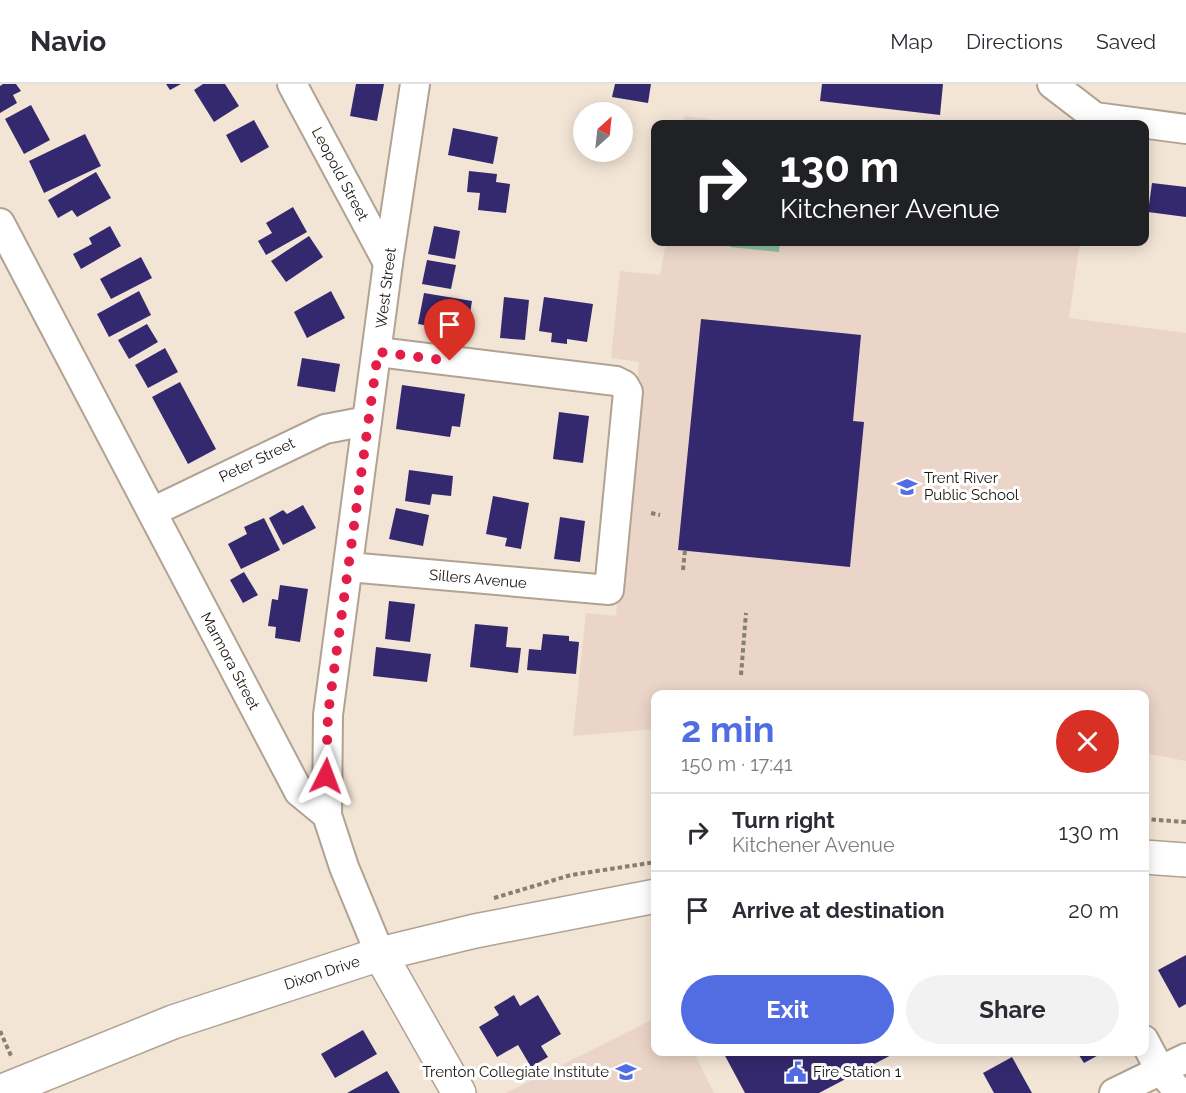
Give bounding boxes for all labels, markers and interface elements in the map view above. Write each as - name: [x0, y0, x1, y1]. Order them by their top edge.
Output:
- text: Navio: [30, 25, 106, 58]
- text: Map: [890, 29, 933, 54]
- text: Directions: [966, 29, 1063, 54]
- text: Saved: [1096, 29, 1156, 54]
- north arrow: [573, 102, 633, 162]
- map controls: [573, 102, 633, 162]
- street label: Leopold Street: [308, 124, 372, 224]
- text: 130 m: [780, 143, 899, 192]
- icon: right: [681, 144, 759, 222]
- text: Kitchener Avenue: [780, 193, 1000, 224]
- street label: West Street: [372, 247, 400, 329]
- pin: [424, 299, 475, 361]
- icon: arrive: [433, 308, 466, 341]
- street label: Peter Street: [216, 434, 298, 486]
- place label: Trent River Public School: [924, 469, 1020, 504]
- school or university icon: Trent River Public School: [895, 475, 919, 499]
- street label: Sillers Avenue: [428, 566, 528, 592]
- street label: Marmora Street: [197, 609, 263, 713]
- text: 2 min: [681, 708, 774, 750]
- button: close: [1056, 710, 1119, 773]
- position arrow: [294, 744, 358, 808]
- text: 150 m · 17:41: [681, 752, 793, 776]
- text: Turn right: [732, 807, 835, 833]
- icon: right: [681, 816, 714, 849]
- text: 130 m: [1059, 819, 1119, 845]
- text: Kitchener Avenue: [732, 833, 895, 857]
- icon: arrive: [681, 894, 714, 927]
- text: Arrive at destination: [732, 897, 945, 923]
- text: 20 m: [1068, 897, 1119, 923]
- street label: Dixon Drive: [282, 952, 362, 994]
- button: Exit: [681, 975, 894, 1044]
- button: Share: [906, 975, 1119, 1044]
- school or university icon: Trenton Collegiate Institute: [614, 1060, 638, 1084]
- public building icon: Fire Station 1: [784, 1060, 808, 1084]
- place label: Trenton Collegiate Institute: [422, 1063, 609, 1081]
- place label: Fire Station 1: [813, 1063, 902, 1081]

